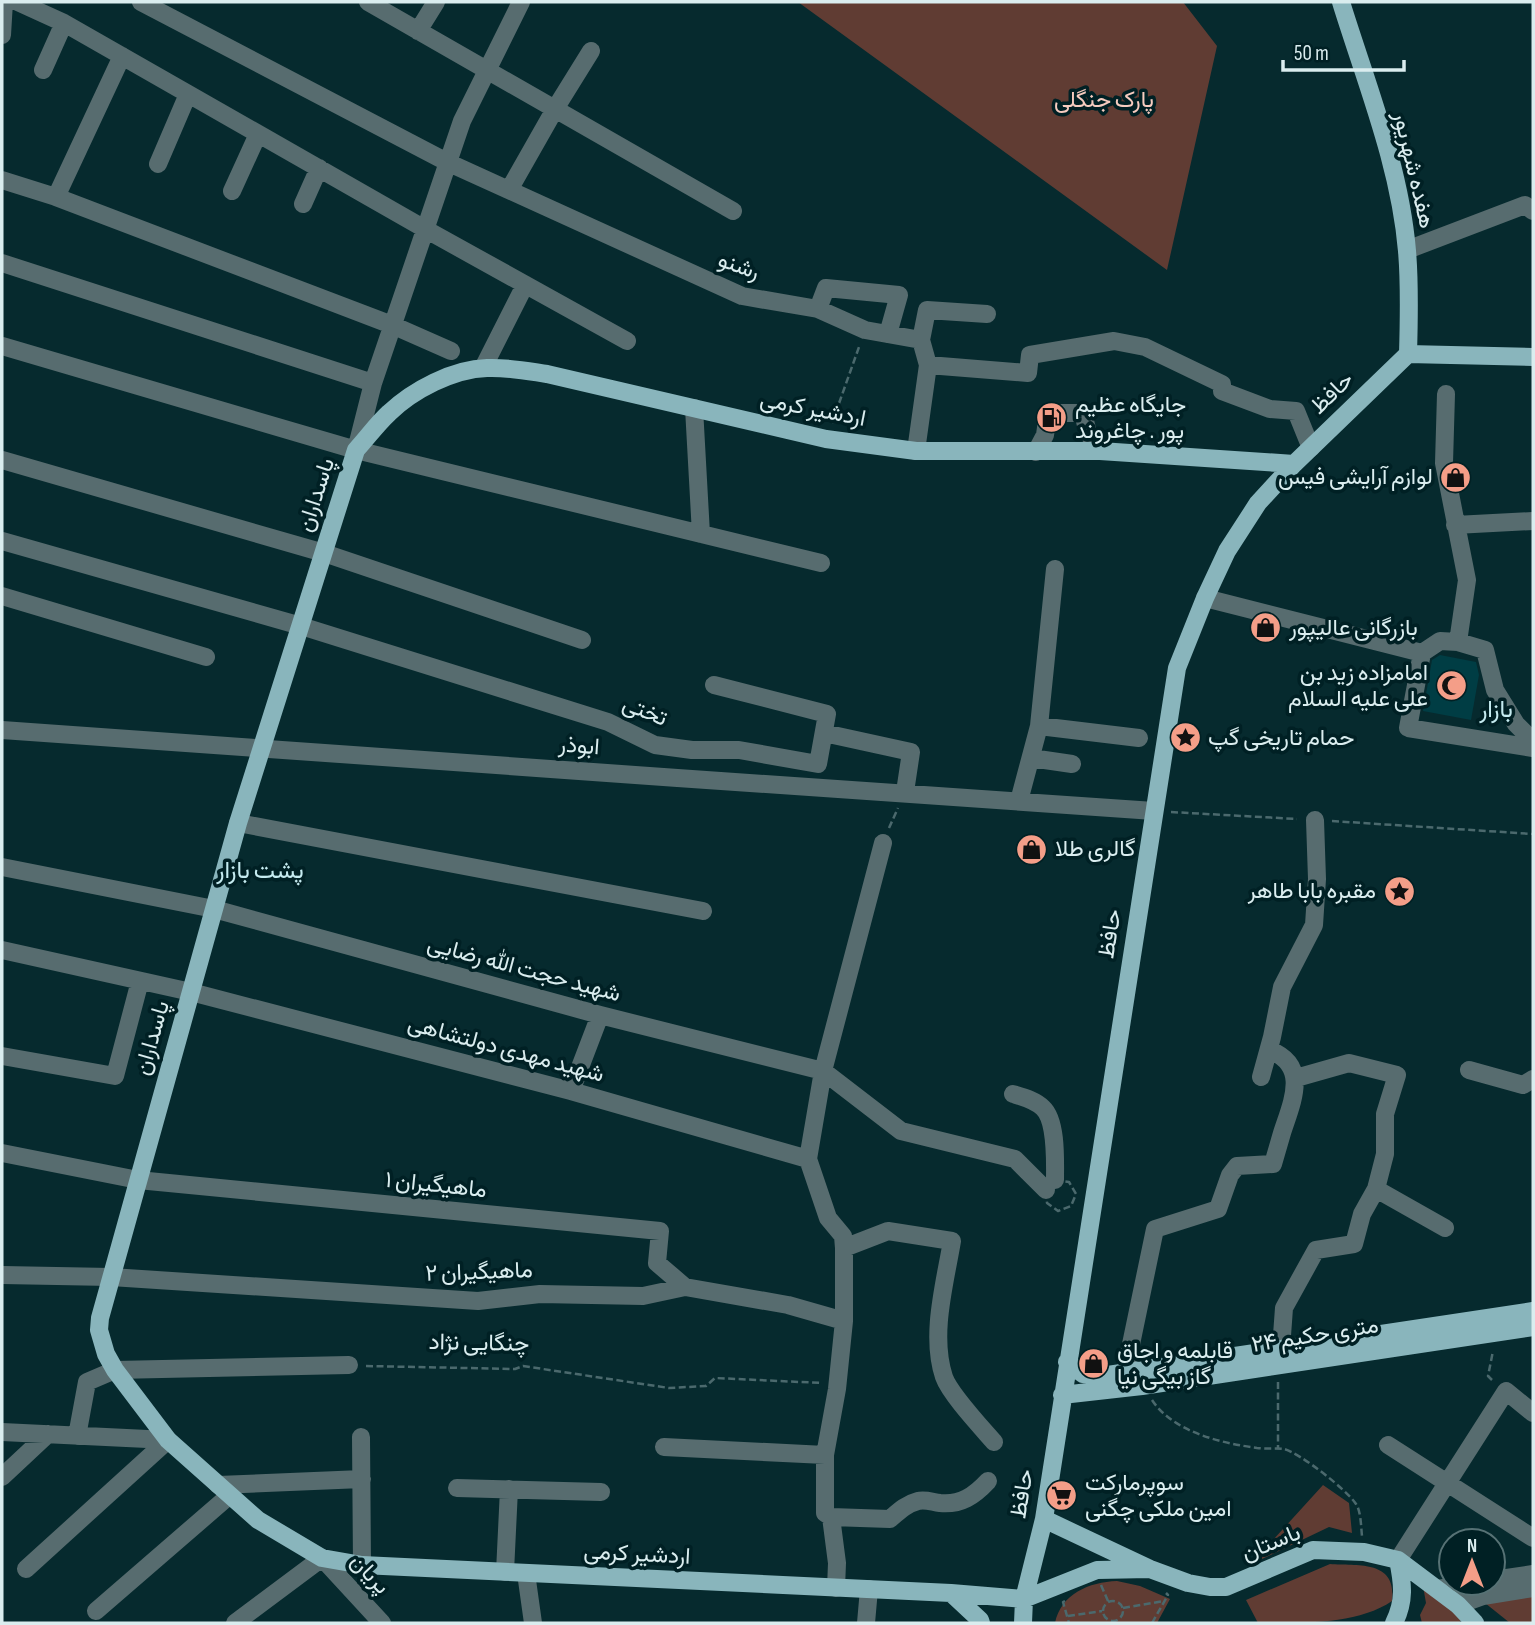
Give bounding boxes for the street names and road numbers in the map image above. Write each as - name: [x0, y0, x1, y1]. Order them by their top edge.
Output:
- street label: هفده شهریور: [1387, 108, 1441, 231]
- street label: رشنو: [714, 246, 764, 286]
- street label: حافظ: [1304, 366, 1360, 420]
- street label: اردشیر کرمی: [758, 385, 868, 433]
- street label: پاسداران: [291, 454, 342, 536]
- street label: تختی: [618, 689, 672, 733]
- street label: ابوذر: [556, 731, 601, 761]
- street label: حافظ: [1092, 907, 1128, 961]
- street label: شهید حجت الله رضایی: [424, 930, 624, 1008]
- street label: پاسداران: [128, 998, 177, 1079]
- street label: شهید مهدی دولتشاهی: [405, 1009, 607, 1089]
- street label: ماهیگیران ۱: [384, 1166, 488, 1204]
- street label: ماهیگیران ۲: [425, 1256, 533, 1288]
- street label: ۲۴ متری حکیم: [1249, 1311, 1381, 1359]
- street label: چنگایی نژاد: [428, 1328, 530, 1359]
- street label: حافظ: [1004, 1467, 1040, 1521]
- street label: باستان: [1237, 1519, 1305, 1567]
- street label: اردشیر کرمی: [583, 1537, 691, 1571]
- street label: پریان: [343, 1548, 396, 1601]

